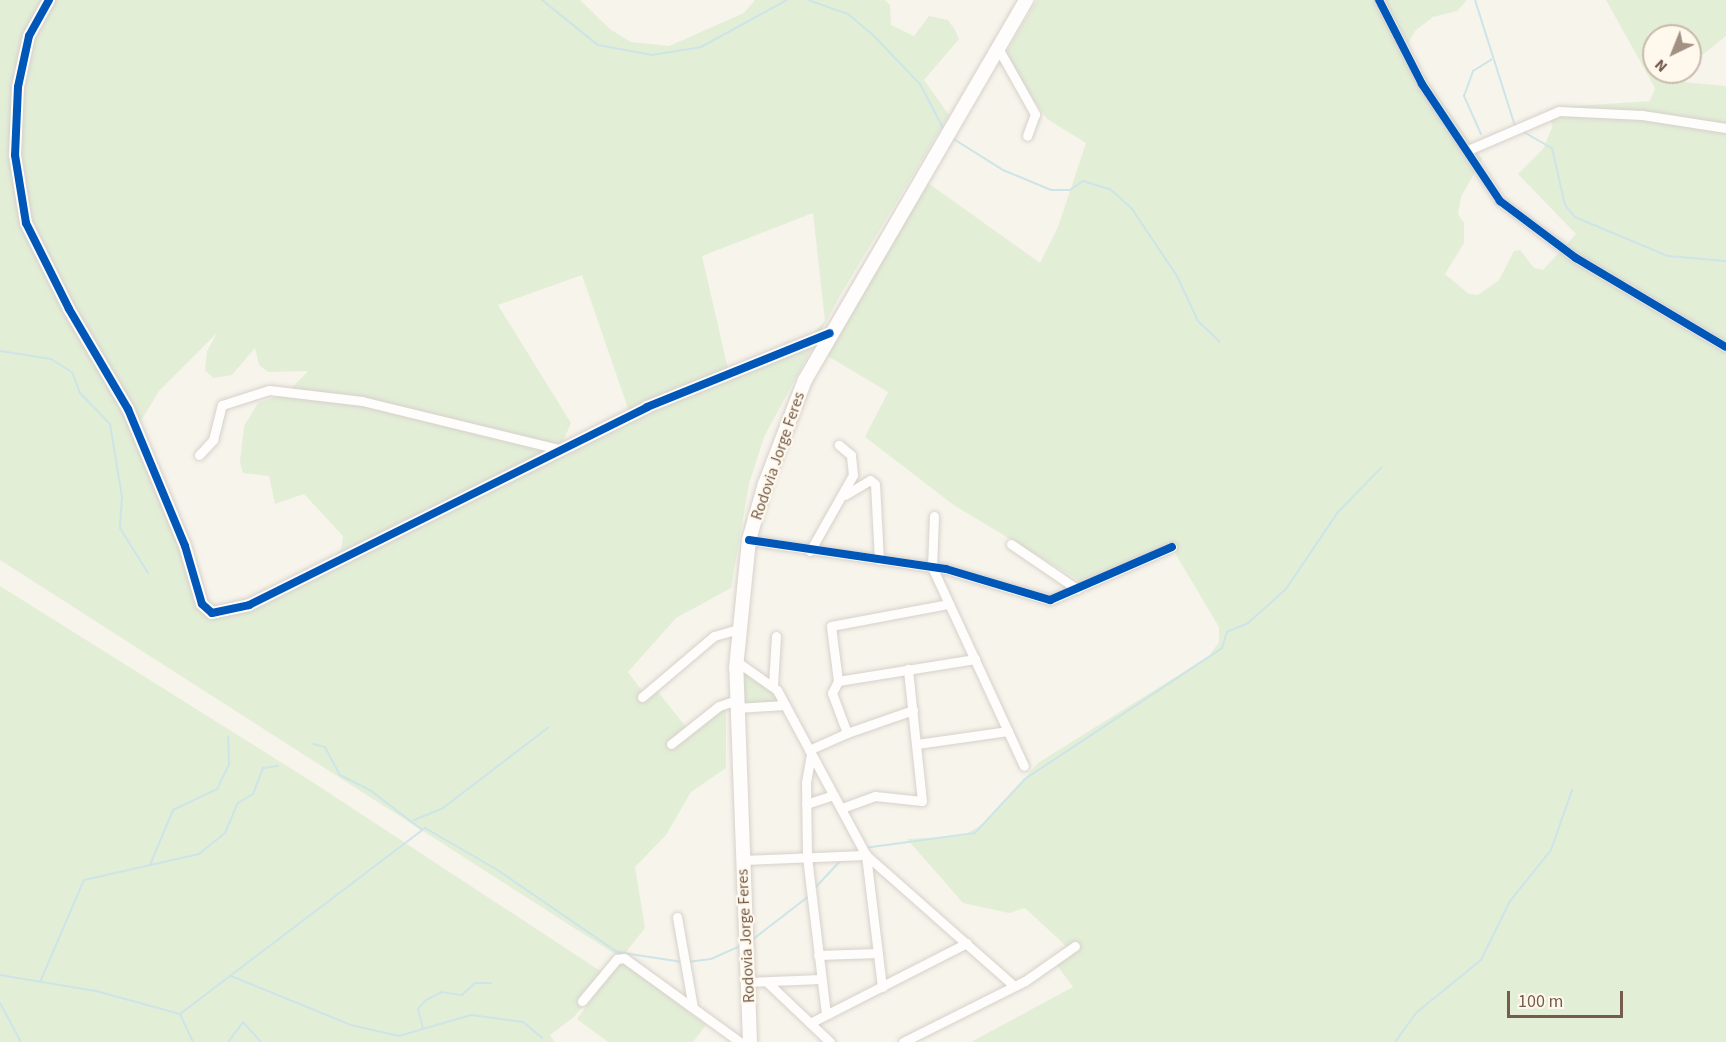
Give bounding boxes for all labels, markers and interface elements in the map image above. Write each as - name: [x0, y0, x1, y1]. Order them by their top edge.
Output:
- north arrow: [1642, 24, 1702, 84]
- text: N: [1650, 54, 1672, 77]
- street label: Rodovia Jorge Feres: [747, 389, 809, 523]
- street label: Rodovia Jorge Feres: [733, 869, 759, 1003]
- scale bar: [1510, 979, 1626, 1017]
- text: 100 m: [1518, 989, 1563, 1014]

